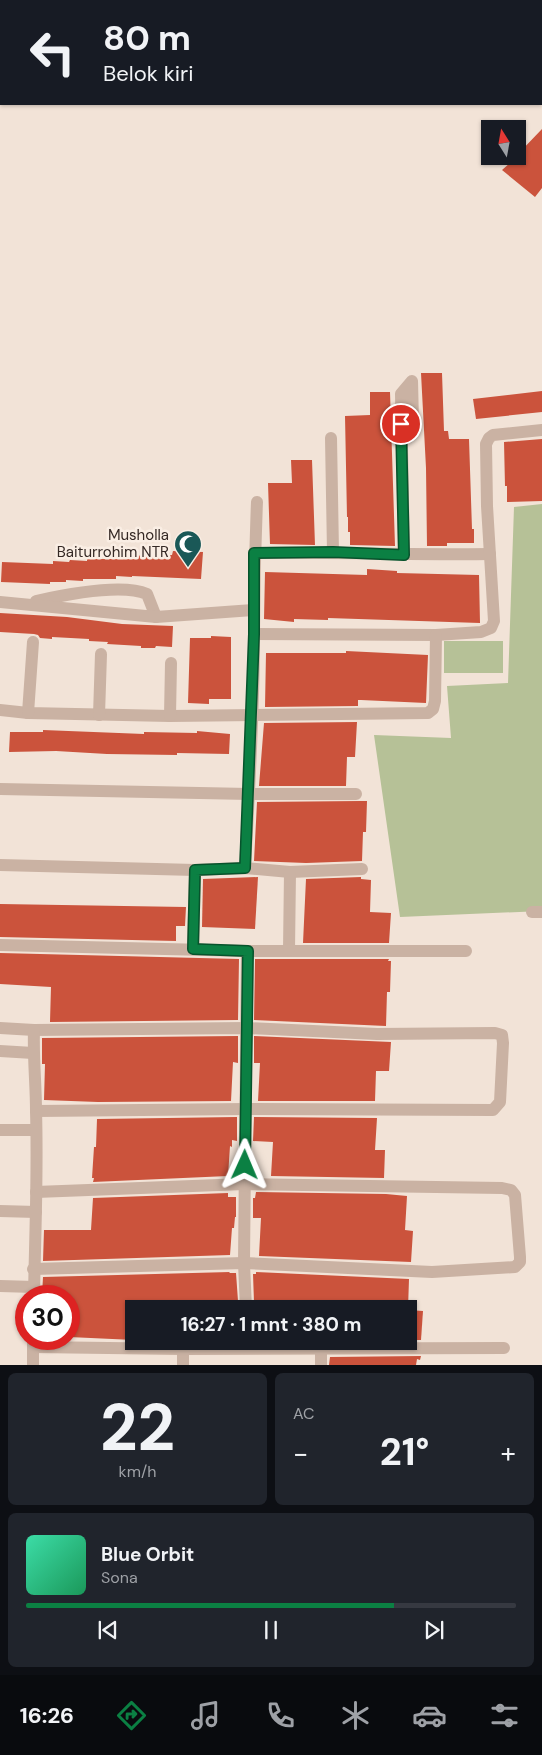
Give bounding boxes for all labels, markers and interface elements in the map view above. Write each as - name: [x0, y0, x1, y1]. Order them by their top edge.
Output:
- text: 80 m: [103, 15, 191, 61]
- icon: left: [20, 20, 85, 85]
- text: Belok kiri: [103, 59, 193, 88]
- north arrow: [481, 120, 526, 165]
- map controls: [481, 120, 526, 165]
- pin: [380, 403, 422, 445]
- icon: arrive: [387, 410, 415, 438]
- place label: Musholla Baiturrohim NTR: [57, 525, 169, 562]
- mosque icon: Musholla Baiturrohim NTR: [173, 529, 203, 568]
- position arrow: [218, 1138, 270, 1190]
- speed limit sign: 30: [15, 1285, 80, 1350]
- text: 16:27 · 1 mnt · 380 m: [181, 1312, 361, 1337]
- text: 22: [100, 1386, 175, 1470]
- text: AC: [293, 1403, 314, 1424]
- text: 21°: [380, 1427, 429, 1477]
- text: −: [293, 1435, 308, 1472]
- text: +: [501, 1435, 516, 1472]
- text: km/h: [119, 1461, 156, 1482]
- text: Blue Orbit: [101, 1542, 194, 1567]
- text: Sona: [101, 1567, 138, 1588]
- icon: previous: [94, 1616, 122, 1644]
- icon: pause: [257, 1616, 285, 1644]
- icon: next: [420, 1616, 448, 1644]
- icon: directions: [114, 1698, 149, 1733]
- icon: music: [188, 1698, 223, 1733]
- icon: phone: [263, 1698, 298, 1733]
- icon: climate: [338, 1698, 373, 1733]
- icon: car: [412, 1698, 447, 1733]
- icon: filters: [487, 1698, 522, 1733]
- text: 16:26: [20, 1701, 74, 1730]

